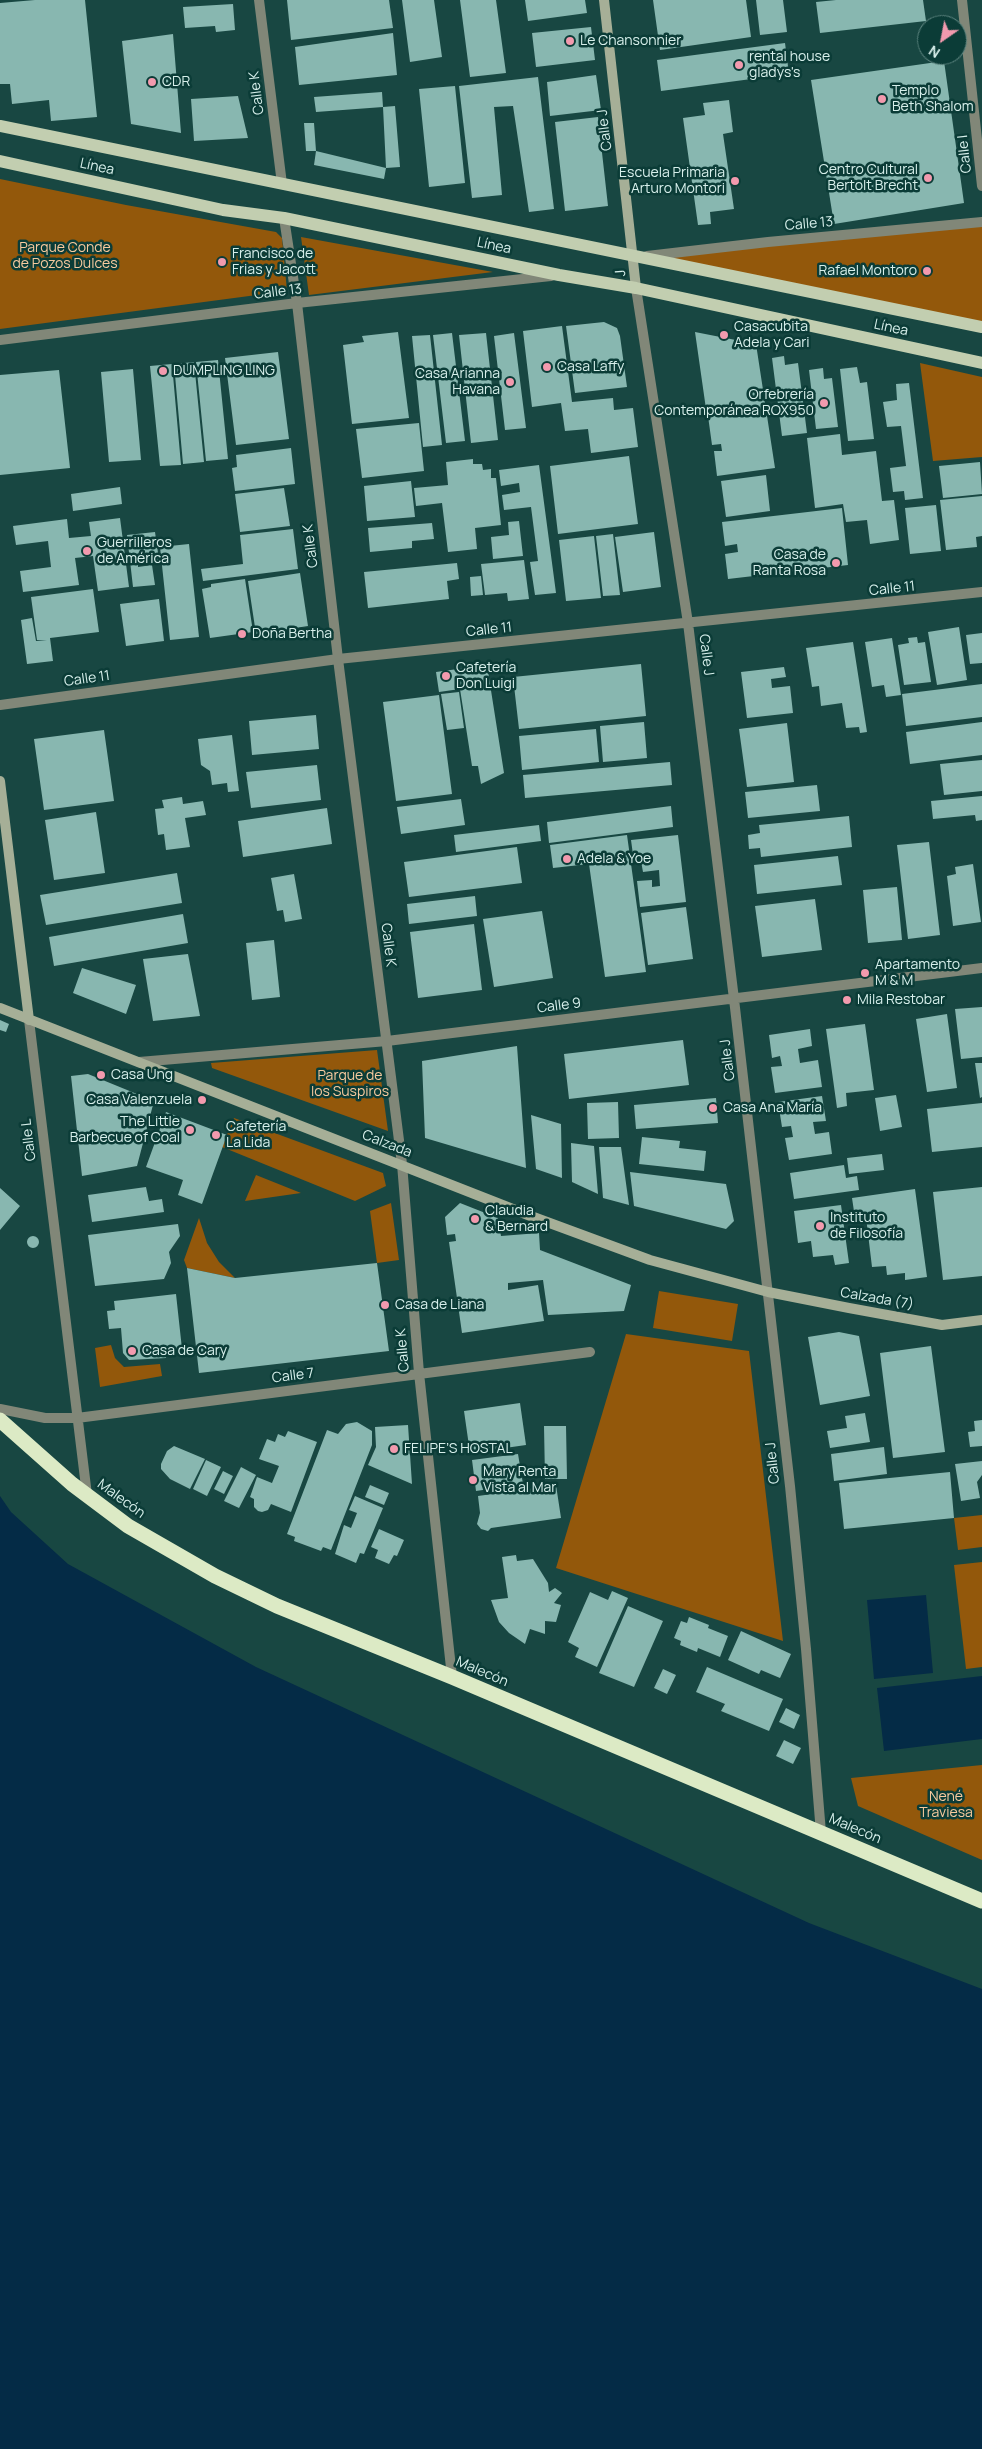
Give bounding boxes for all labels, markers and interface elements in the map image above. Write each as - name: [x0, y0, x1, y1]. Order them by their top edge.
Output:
- north arrow: [917, 15, 967, 65]
- place label: Le Chansonnier: [580, 33, 681, 49]
- marker: Le Chansonnier: [564, 35, 576, 47]
- text: N: [925, 41, 943, 63]
- place label: rental house gladys's: [749, 49, 830, 82]
- marker: rental house gladys's: [733, 59, 745, 71]
- street label: Calle K: [246, 70, 268, 116]
- place label: CDR: [162, 74, 190, 90]
- marker: CDR: [146, 76, 158, 88]
- place label: Templo Beth Shalom: [892, 83, 974, 115]
- marker: Templo Beth Shalom: [876, 93, 888, 105]
- street label: Calle J: [594, 108, 616, 152]
- street label: Calle I: [955, 134, 975, 174]
- street label: Línea: [78, 155, 116, 179]
- place label: Centro Cultural Bertolt Brecht: [819, 162, 918, 194]
- place label: Escuela Primaria Arturo Montori: [619, 165, 725, 198]
- marker: Centro Cultural Bertolt Brecht: [922, 172, 934, 184]
- marker: Escuela Primaria Arturo Montori: [729, 175, 741, 187]
- street label: Calle 13: [784, 214, 834, 234]
- street label: Línea: [475, 234, 513, 258]
- park label: Parque Conde de Pozos Dulces: [13, 240, 117, 272]
- place label: Francisco de Frias y Jacott: [232, 246, 316, 278]
- marker: Francisco de Frias y Jacott: [216, 256, 228, 268]
- place label: Rafael Montoro: [818, 263, 917, 279]
- marker: Rafael Montoro: [921, 265, 933, 277]
- street label: J: [612, 269, 630, 277]
- street label: Calle 13: [253, 281, 303, 303]
- street label: Línea: [872, 316, 910, 340]
- place label: Casacubita Adela y Cari: [734, 319, 809, 352]
- marker: Casacubita Adela y Cari: [718, 329, 730, 341]
- place label: Casa Laffy: [557, 359, 624, 375]
- marker: Casa Laffy: [541, 361, 553, 373]
- place label: DUMPLING LING: [173, 363, 275, 379]
- marker: DUMPLING LING: [157, 365, 169, 377]
- place label: Casa Arianna Havana: [415, 366, 500, 398]
- marker: Casa Arianna Havana: [504, 376, 516, 388]
- place label: Orfebrería Contemporánea ROX950: [654, 387, 814, 420]
- marker: Orfebrería Contemporánea ROX950: [818, 397, 830, 409]
- street label: Calle K: [300, 523, 322, 569]
- place label: Guerrilleros de América: [97, 535, 172, 568]
- marker: Guerrilleros de América: [81, 545, 93, 557]
- place label: Casa de Ranta Rosa: [753, 547, 826, 580]
- marker: Casa de Ranta Rosa: [830, 557, 842, 569]
- street label: Calle 11: [868, 578, 916, 600]
- street label: Calle 11: [465, 619, 513, 641]
- place label: Doña Bertha: [252, 626, 332, 642]
- marker: Doña Bertha: [236, 628, 248, 640]
- street label: Calle J: [695, 633, 717, 677]
- place label: Cafetería Don Luigi: [456, 660, 516, 692]
- street label: Calle 11: [63, 667, 111, 691]
- marker: Cafetería Don Luigi: [440, 670, 452, 682]
- place label: Adela & Yoe: [577, 851, 651, 867]
- marker: Adela & Yoe: [561, 853, 573, 865]
- street label: Calle K: [377, 922, 399, 968]
- place label: Apartamento M & M: [875, 957, 960, 990]
- marker: Apartamento M & M: [859, 967, 871, 979]
- place label: Mila Restobar: [857, 992, 945, 1008]
- marker: Mila Restobar: [841, 994, 853, 1006]
- street label: Calle 9: [536, 995, 582, 1017]
- street label: Calle J: [717, 1038, 739, 1082]
- place label: Casa Ung: [111, 1067, 173, 1083]
- park label: Parque de los Suspiros: [311, 1068, 389, 1100]
- marker: Casa Ung: [95, 1069, 107, 1081]
- place label: Casa Valenzuela: [86, 1092, 192, 1108]
- marker: Casa Valenzuela: [196, 1094, 208, 1106]
- place label: Casa Ana María: [723, 1100, 822, 1116]
- marker: Casa Ana María: [707, 1102, 719, 1114]
- place label: The Little Barbecue of Coal: [70, 1114, 180, 1146]
- street label: Calle L: [18, 1118, 40, 1162]
- place label: Cafetería La Lida: [226, 1119, 286, 1152]
- marker: The Little Barbecue of Coal: [184, 1124, 196, 1136]
- street label: Calzada: [360, 1127, 414, 1161]
- marker: Cafetería La Lida: [210, 1129, 222, 1141]
- place label: Claudia & Bernard: [485, 1203, 548, 1236]
- place label: Instituto de Filosofía: [830, 1210, 903, 1242]
- marker: Claudia & Bernard: [469, 1213, 481, 1225]
- marker: Instituto de Filosofía: [814, 1220, 826, 1232]
- street label: Calzada (7): [839, 1284, 915, 1314]
- place label: Casa de Liana: [395, 1297, 484, 1313]
- marker: Casa de Liana: [379, 1299, 391, 1311]
- street label: Calle K: [393, 1328, 413, 1372]
- place label: Casa de Cary: [142, 1343, 227, 1359]
- marker: Casa de Cary: [126, 1345, 138, 1357]
- street label: Calle 7: [271, 1365, 315, 1387]
- place label: FELIPE’S HOSTAL: [404, 1441, 513, 1457]
- street label: Calle J: [762, 1441, 784, 1485]
- marker: FELIPE’S HOSTAL: [388, 1443, 400, 1455]
- place label: Mary Renta Vista al Mar: [483, 1464, 556, 1496]
- marker: Mary Renta Vista al Mar: [467, 1474, 479, 1486]
- street label: Malecón: [94, 1476, 148, 1522]
- street label: Malecón: [453, 1653, 511, 1691]
- park label: Nené Traviesa: [919, 1789, 973, 1821]
- street label: Malecón: [826, 1810, 884, 1848]

